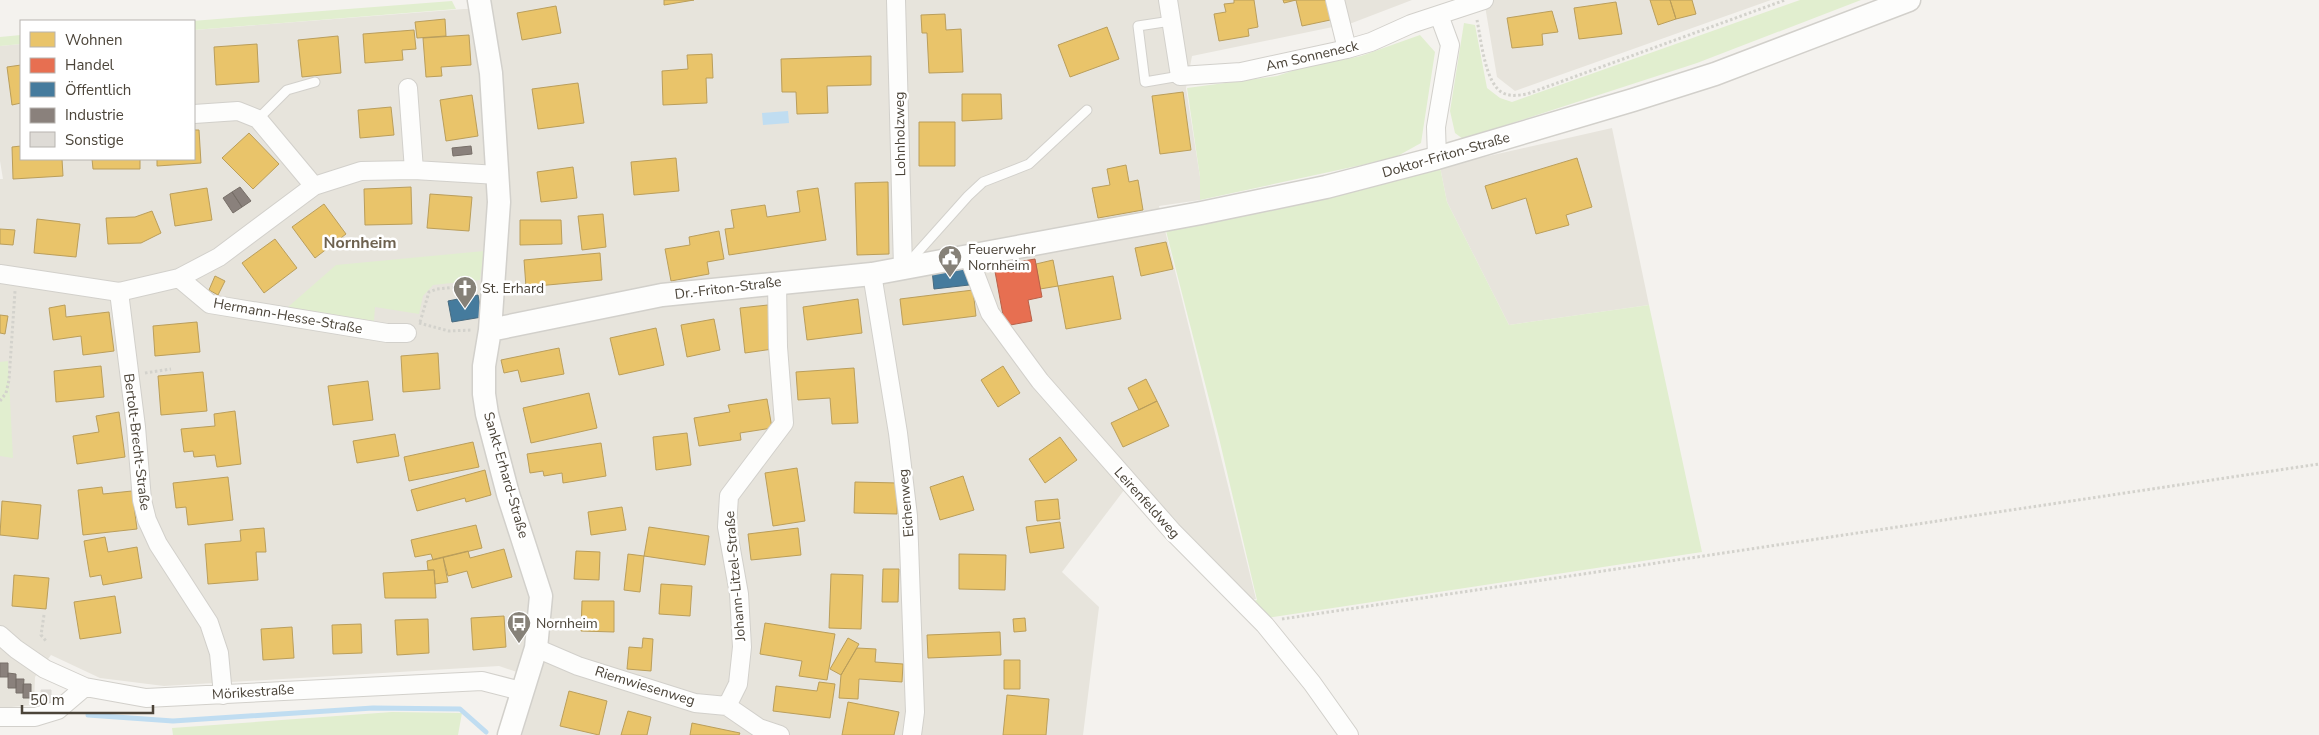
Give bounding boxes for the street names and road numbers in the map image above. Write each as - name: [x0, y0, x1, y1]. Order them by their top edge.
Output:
- street label: Am Sonneneck: [1264, 36, 1361, 76]
- street label: Lohnholzweg: [890, 91, 910, 177]
- street label: Doktor-Friton-Straße: [1380, 128, 1512, 182]
- street label: Dr.-Friton-Straße: [673, 272, 783, 304]
- street label: Hermann-Hesse-Straße: [212, 294, 364, 338]
- street label: Bertolt-Brecht-Straße: [119, 372, 155, 512]
- street label: Sankt-Erhard-Straße: [479, 410, 533, 540]
- street label: Leirenfeldweg: [1110, 463, 1184, 543]
- street label: Eichenweg: [894, 468, 918, 538]
- street label: Johann-Litzel-Straße: [720, 510, 750, 643]
- street label: Riemwiesenweg: [593, 662, 697, 710]
- street label: Mörikestraße: [211, 680, 295, 704]

